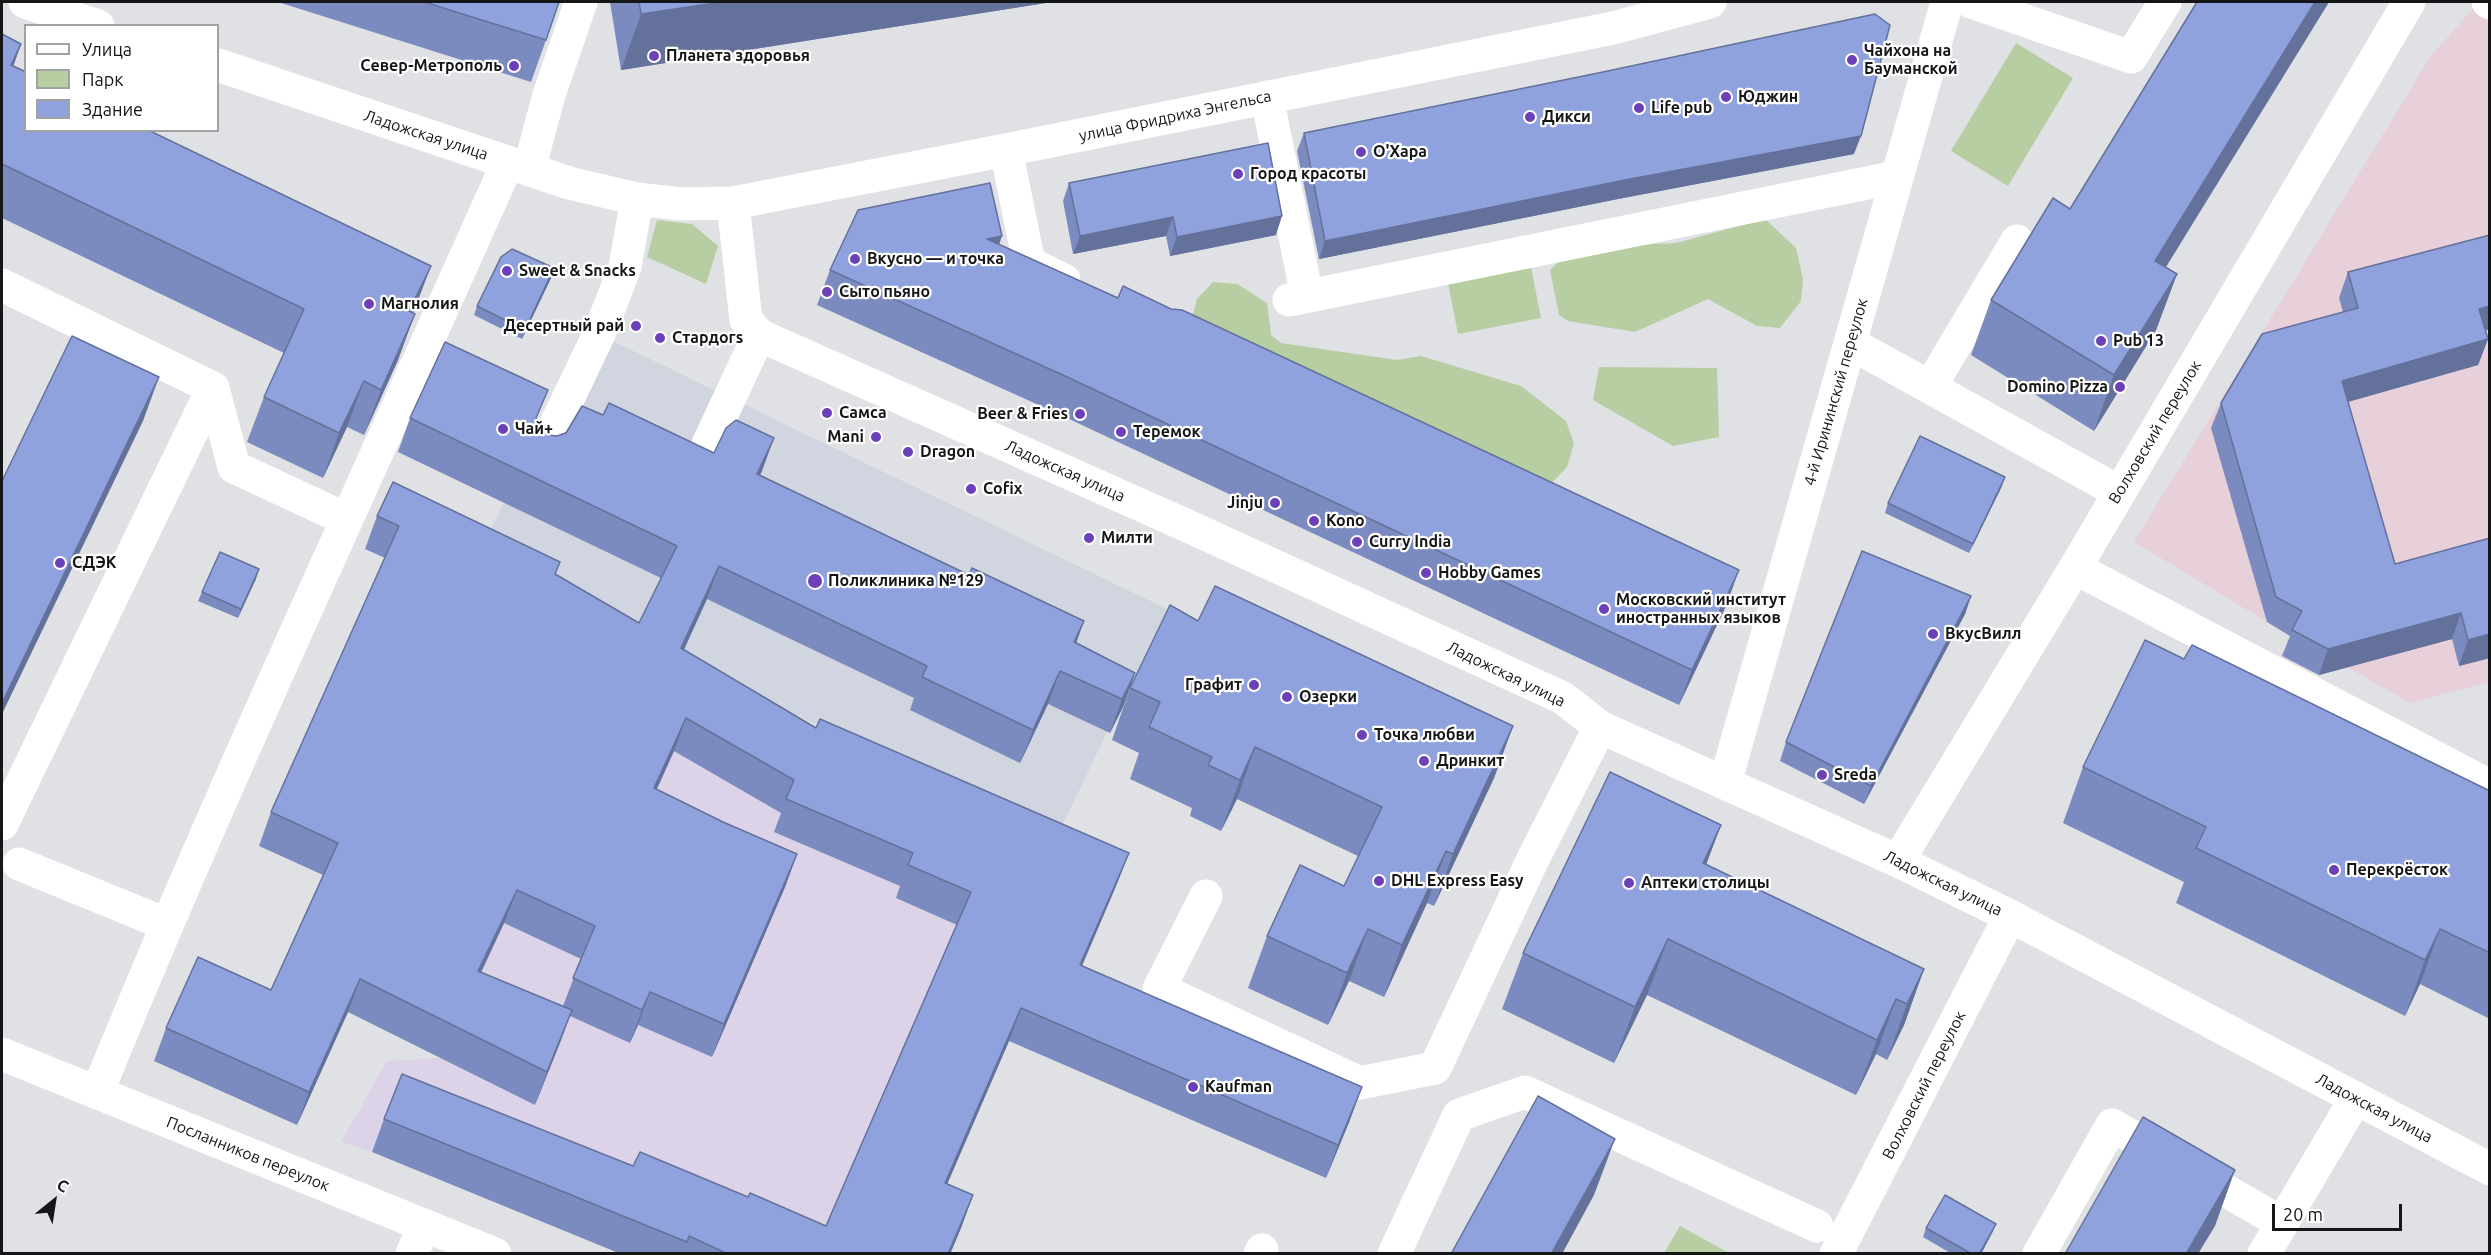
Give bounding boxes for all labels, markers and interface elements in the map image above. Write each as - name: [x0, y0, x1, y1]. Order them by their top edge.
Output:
- legend: [24, 24, 219, 132]
- text: Улица: [82, 39, 132, 59]
- place label: Чайхона на Бауманской: [1864, 41, 1958, 79]
- place label: Планета здоровья: [666, 46, 810, 66]
- marker: Планета здоровья: [647, 49, 661, 63]
- marker: Чайхона на Бауманской: [1845, 53, 1859, 67]
- place label: Север-Метрополь: [360, 56, 502, 76]
- marker: Север-Метрополь: [507, 59, 521, 73]
- text: Парк: [82, 69, 123, 89]
- street label: улица Фридриха Энгельса: [1077, 86, 1273, 146]
- place label: Юджин: [1738, 87, 1798, 107]
- marker: Юджин: [1719, 90, 1733, 104]
- place label: Life pub: [1651, 98, 1712, 118]
- text: Здание: [82, 99, 143, 119]
- marker: Life pub: [1632, 101, 1646, 115]
- street label: Ладожская улица: [361, 106, 491, 164]
- place label: Дикси: [1542, 107, 1591, 127]
- marker: Дикси: [1523, 110, 1537, 124]
- place label: О'Хара: [1373, 142, 1427, 162]
- marker: О'Хара: [1354, 145, 1368, 159]
- place label: Город красоты: [1250, 164, 1366, 184]
- marker: Город красоты: [1231, 167, 1245, 181]
- place label: Вкусно — и точка: [867, 249, 1004, 269]
- marker: Вкусно — и точка: [848, 252, 862, 266]
- place label: Sweet & Snacks: [519, 261, 636, 281]
- marker: Sweet & Snacks: [500, 264, 514, 278]
- place label: Сыто пьяно: [839, 282, 930, 302]
- marker: Сыто пьяно: [820, 285, 834, 299]
- place label: Магнолия: [381, 294, 459, 314]
- street label: 4-й Ирининский переулок: [1800, 296, 1872, 488]
- marker: Магнолия: [362, 297, 376, 311]
- place label: Десертный рай: [503, 316, 624, 336]
- marker: Десертный рай: [629, 319, 643, 333]
- place label: Стардогs: [672, 328, 743, 348]
- marker: Стардогs: [653, 331, 667, 345]
- place label: Pub 13: [2113, 331, 2164, 351]
- marker: Pub 13: [2094, 334, 2108, 348]
- street label: Волховский переулок: [2105, 357, 2205, 507]
- place label: Domino Pizza: [2007, 377, 2108, 397]
- marker: Domino Pizza: [2113, 380, 2127, 394]
- place label: Самса: [839, 403, 887, 423]
- place label: Beer & Fries: [977, 404, 1068, 424]
- marker: Самса: [820, 406, 834, 420]
- marker: Beer & Fries: [1073, 407, 1087, 421]
- place label: Чай+: [515, 419, 553, 439]
- marker: Чай+: [496, 422, 510, 436]
- place label: Теремок: [1133, 422, 1201, 442]
- marker: Теремок: [1114, 425, 1128, 439]
- place label: Mani: [827, 427, 864, 447]
- marker: Mani: [869, 430, 883, 444]
- street label: Ладожская улица: [1002, 436, 1128, 506]
- place label: Dragon: [920, 442, 975, 462]
- marker: Dragon: [901, 445, 915, 459]
- place label: Cofix: [983, 479, 1022, 499]
- marker: Cofix: [964, 482, 978, 496]
- place label: Jinju: [1227, 493, 1263, 513]
- marker: Jinju: [1268, 496, 1282, 510]
- place label: Kono: [1326, 511, 1365, 531]
- marker: Kono: [1307, 514, 1321, 528]
- place label: Милти: [1101, 528, 1153, 548]
- marker: Милти: [1082, 531, 1096, 545]
- place label: Curry India: [1369, 532, 1451, 552]
- marker: Curry India: [1350, 535, 1364, 549]
- place label: СДЭК: [72, 553, 116, 573]
- marker: СДЭК: [53, 556, 67, 570]
- place label: Hobby Games: [1438, 563, 1541, 583]
- marker: Hobby Games: [1419, 566, 1433, 580]
- place label: Поликлиника №129: [828, 571, 983, 591]
- marker: Поликлиника №129: [806, 572, 824, 590]
- place label: Московский институт иностранных языков: [1616, 590, 1786, 628]
- marker: Московский институт иностранных языков: [1597, 602, 1611, 616]
- place label: ВкусВилл: [1945, 624, 2021, 644]
- marker: ВкусВилл: [1926, 627, 1940, 641]
- street label: Ладожская улица: [1444, 637, 1568, 711]
- place label: Графит: [1185, 675, 1242, 695]
- marker: Графит: [1247, 678, 1261, 692]
- place label: Озерки: [1299, 687, 1357, 707]
- marker: Озерки: [1280, 690, 1294, 704]
- place label: Точка любви: [1374, 725, 1475, 745]
- marker: Точка любви: [1355, 728, 1369, 742]
- place label: Дринкит: [1436, 751, 1504, 771]
- marker: Дринкит: [1417, 754, 1431, 768]
- place label: Sreda: [1834, 765, 1877, 785]
- marker: Sreda: [1815, 768, 1829, 782]
- street label: Ладожская улица: [1881, 846, 2005, 920]
- place label: Перекрёсток: [2346, 860, 2448, 880]
- marker: Перекрёсток: [2327, 863, 2341, 877]
- place label: DHL Express Easy: [1391, 871, 1524, 891]
- place label: Аптеки столицы: [1641, 873, 1770, 893]
- marker: DHL Express Easy: [1372, 874, 1386, 888]
- marker: Аптеки столицы: [1622, 876, 1636, 890]
- street label: Волховский переулок: [1878, 1008, 1970, 1162]
- street label: Ладожская улица: [2312, 1069, 2436, 1147]
- place label: Kaufman: [1205, 1077, 1272, 1097]
- marker: Kaufman: [1186, 1080, 1200, 1094]
- street label: Посланников переулок: [164, 1112, 332, 1196]
- north arrow: [24, 1171, 84, 1231]
- text: С: [54, 1175, 72, 1196]
- scale bar: [2275, 1192, 2406, 1230]
- text: 20 m: [2283, 1204, 2323, 1224]

